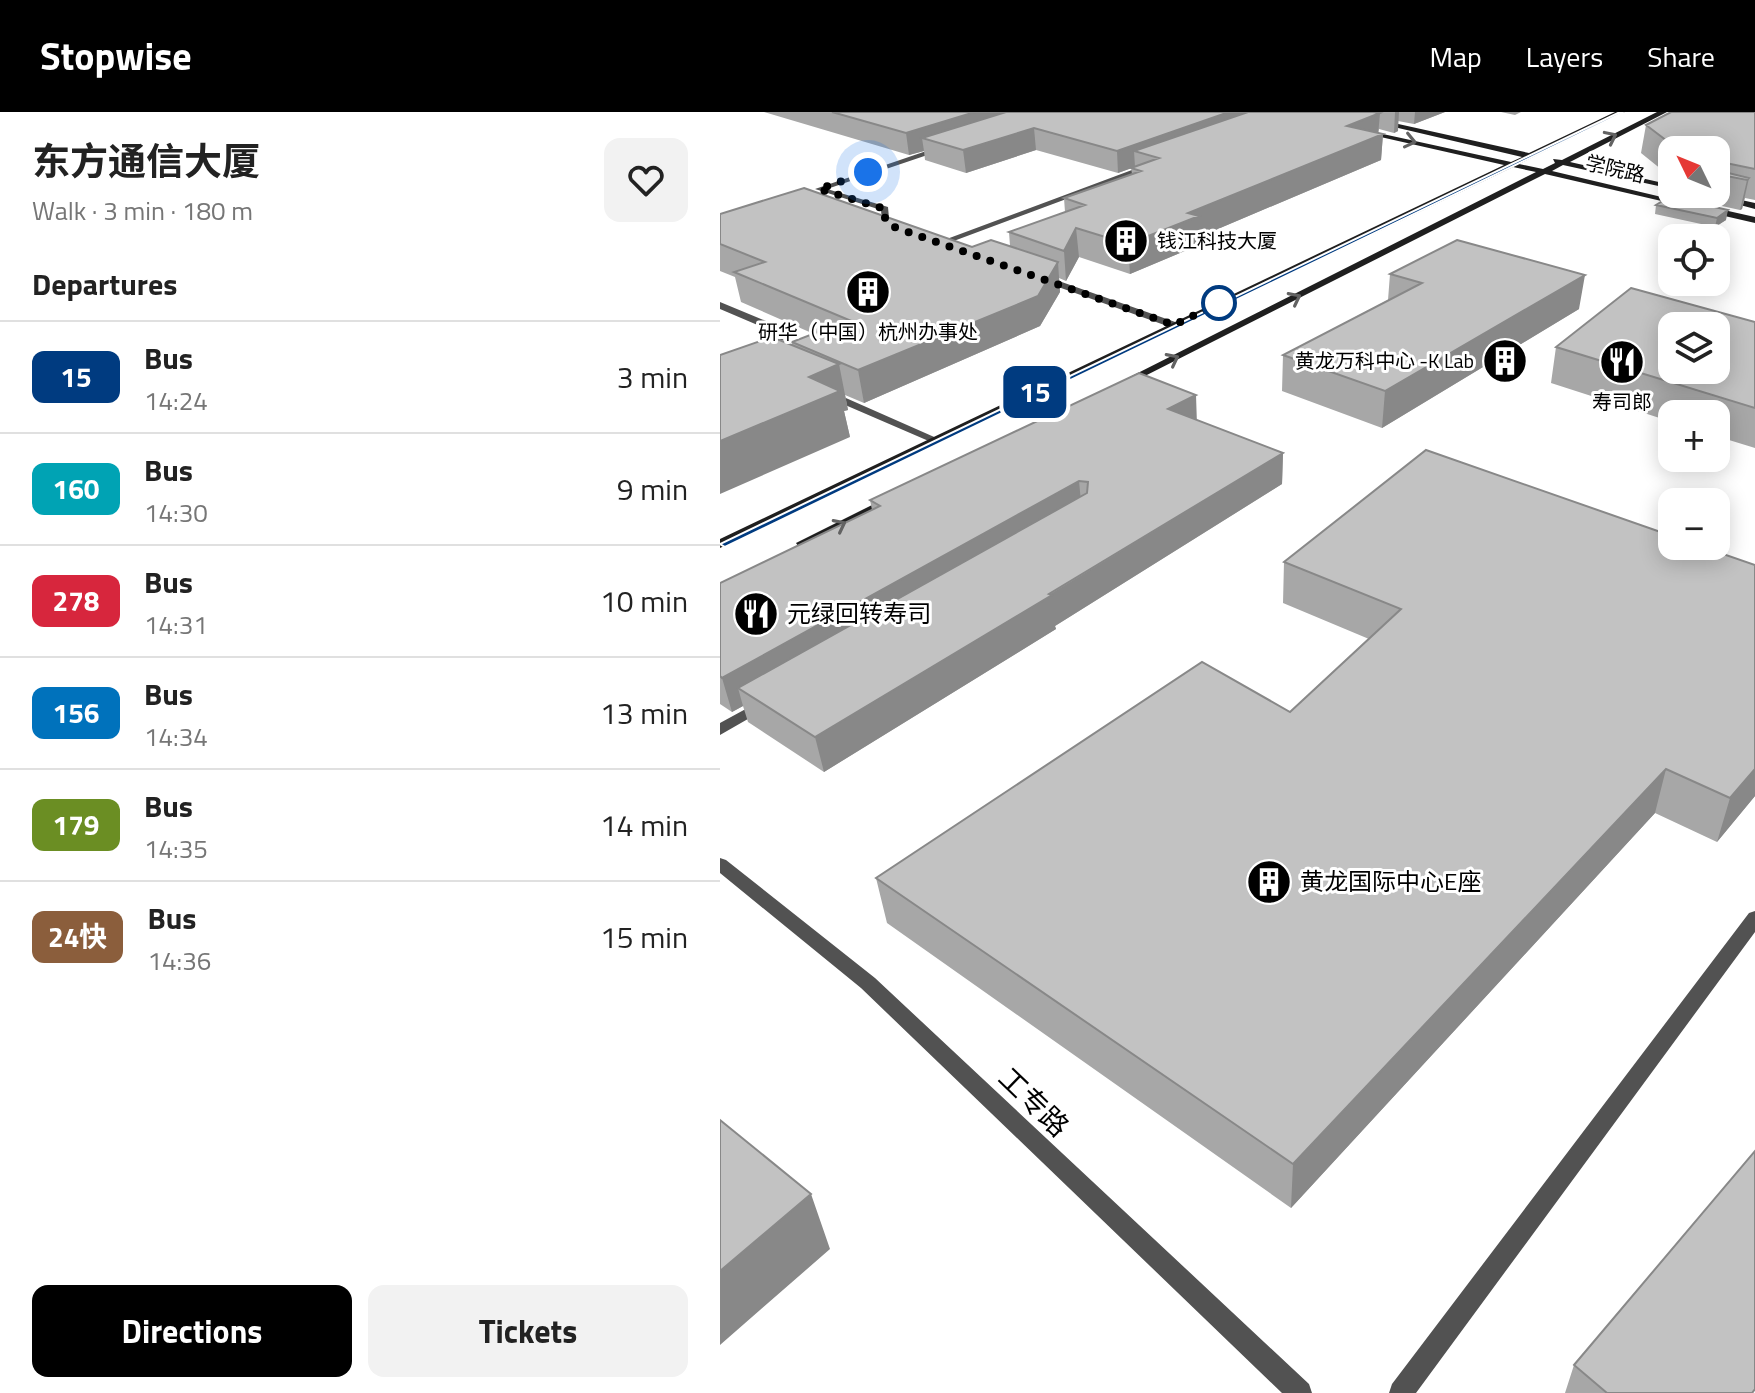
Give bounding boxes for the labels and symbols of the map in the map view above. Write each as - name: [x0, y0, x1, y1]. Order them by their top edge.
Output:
- one-way arrow: [1603, 131, 1618, 147]
- one-way arrow: [1403, 132, 1416, 149]
- north arrow: [1658, 136, 1730, 208]
- street label: 学院路: [1582, 147, 1648, 190]
- your location: [848, 152, 888, 192]
- building icon: 钱江科技大厦: [1102, 217, 1150, 265]
- place label: 钱江科技大厦: [1157, 225, 1277, 256]
- building icon: 研华（中国）杭州办事处: [844, 268, 892, 316]
- unlabelled marker: [1202, 286, 1236, 320]
- one-way arrow: [1286, 292, 1301, 308]
- place label: 研华（中国）杭州办事处: [758, 316, 978, 347]
- building icon: 黄龙万科中心 -K Lab: [1481, 337, 1529, 385]
- restaurant icon: 寿司郎: [1598, 338, 1646, 386]
- place label: 黄龙万科中心 -K Lab: [1295, 345, 1474, 376]
- one-way arrow: [1164, 353, 1179, 369]
- line badge: 15: [999, 366, 1071, 418]
- place label: 寿司郎: [1592, 386, 1652, 417]
- one-way arrow: [831, 519, 846, 535]
- restaurant icon: 元绿回转寿司: [732, 590, 780, 638]
- place label: 元绿回转寿司: [787, 595, 931, 631]
- building icon: 黄龙国际中心E座: [1245, 858, 1293, 906]
- place label: 黄龙国际中心E座: [1300, 863, 1481, 899]
- street label: 工专路: [989, 1057, 1080, 1146]

